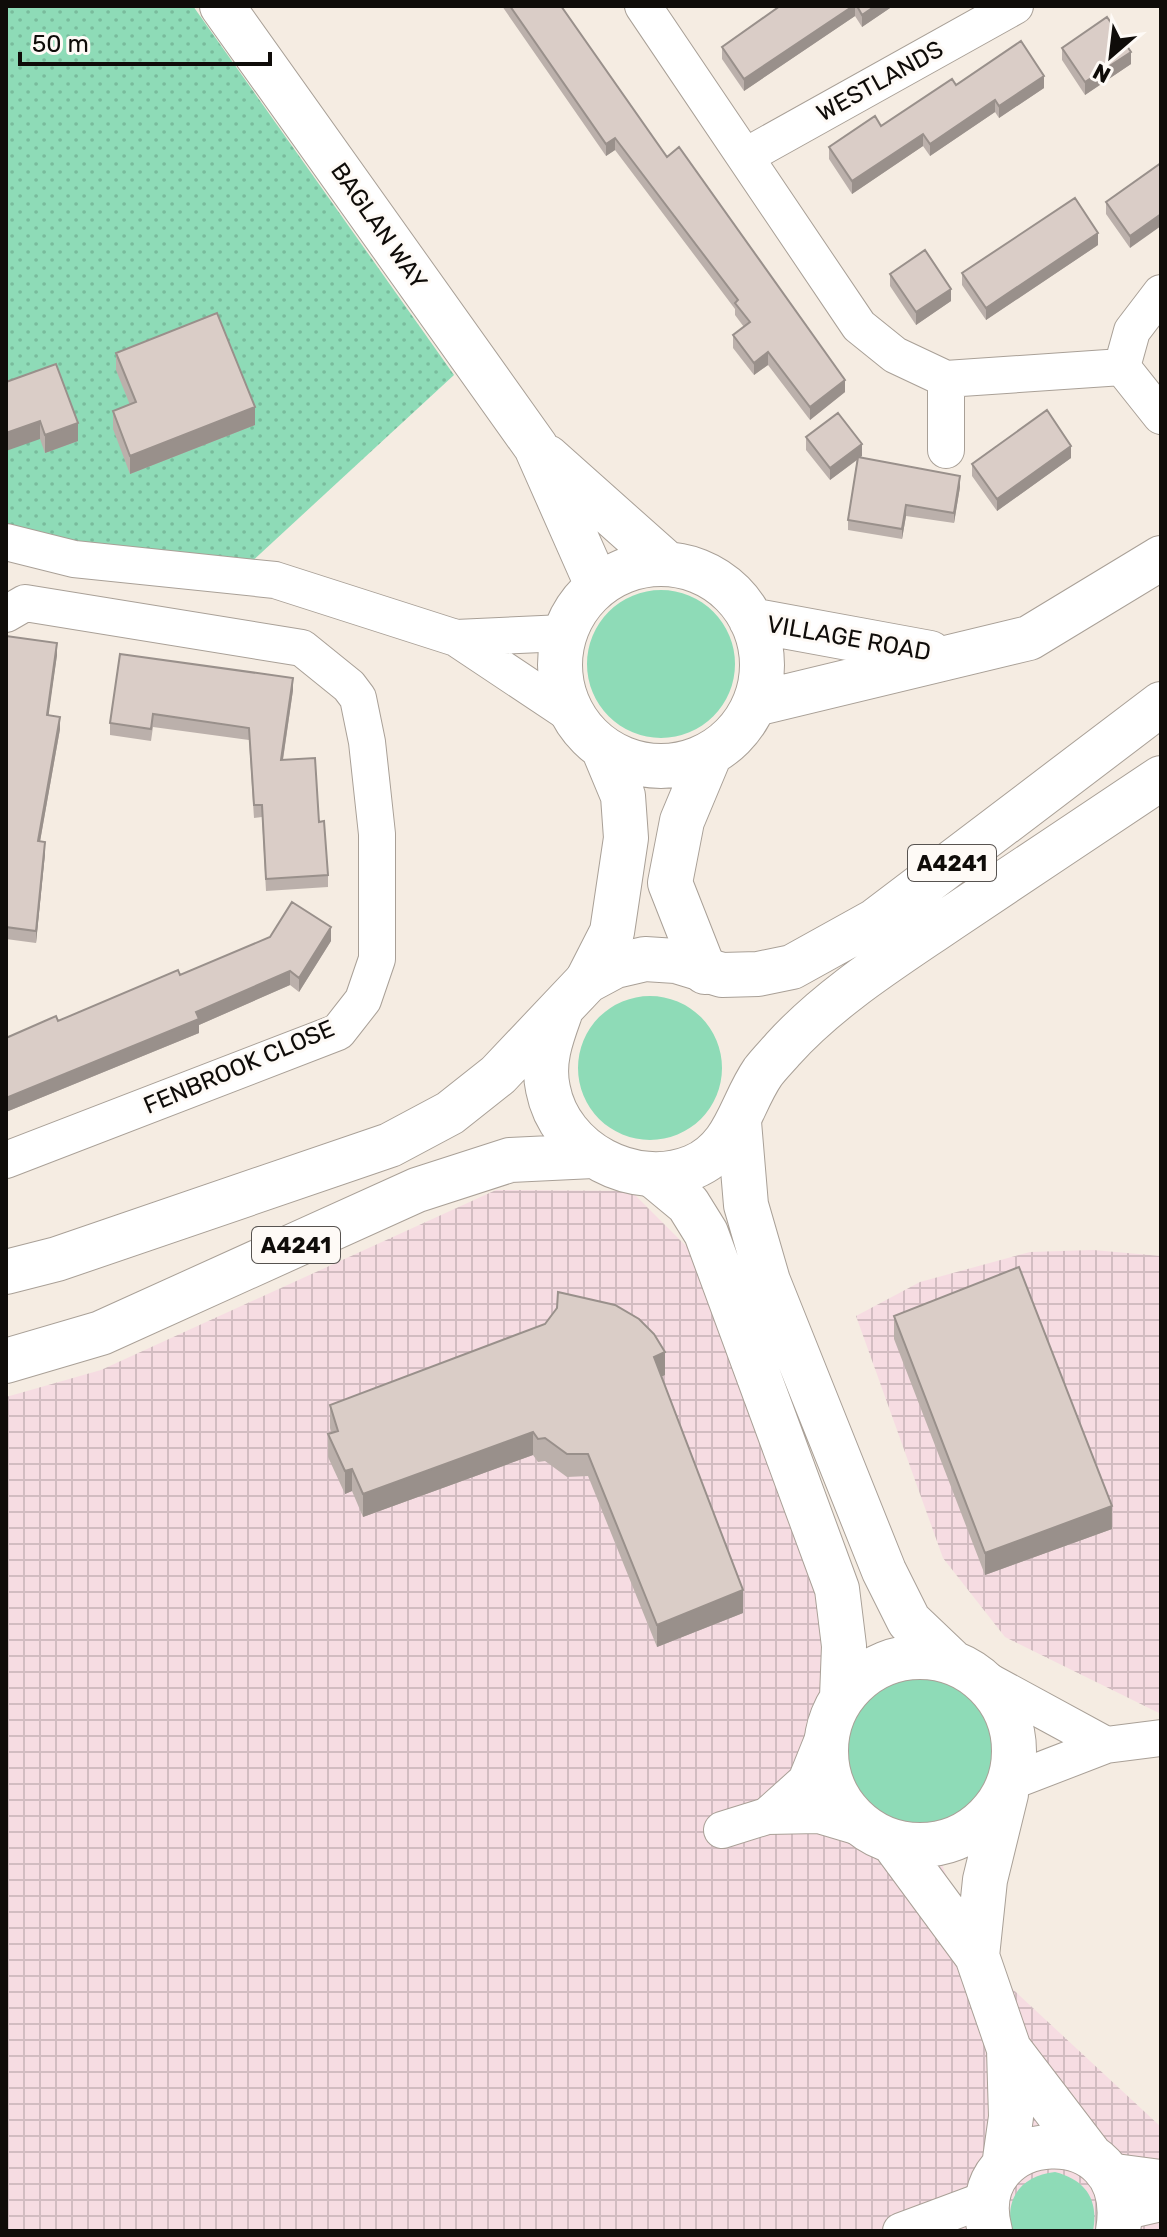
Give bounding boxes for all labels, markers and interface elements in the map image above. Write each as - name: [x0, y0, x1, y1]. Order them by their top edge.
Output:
- scale bar: [20, 16, 270, 66]
- north arrow: [1071, 16, 1151, 96]
- text: 50 m: [32, 30, 89, 58]
- street label: WESTLANDS: [812, 35, 948, 127]
- text: N: [1089, 58, 1115, 89]
- street label: BAGLAN WAY: [325, 157, 433, 295]
- street label: VILLAGE ROAD: [765, 610, 933, 666]
- road number: A4241: [908, 845, 996, 881]
- street label: FENBROOK CLOSE: [139, 1014, 339, 1120]
- road number: A4241: [252, 1227, 340, 1263]

